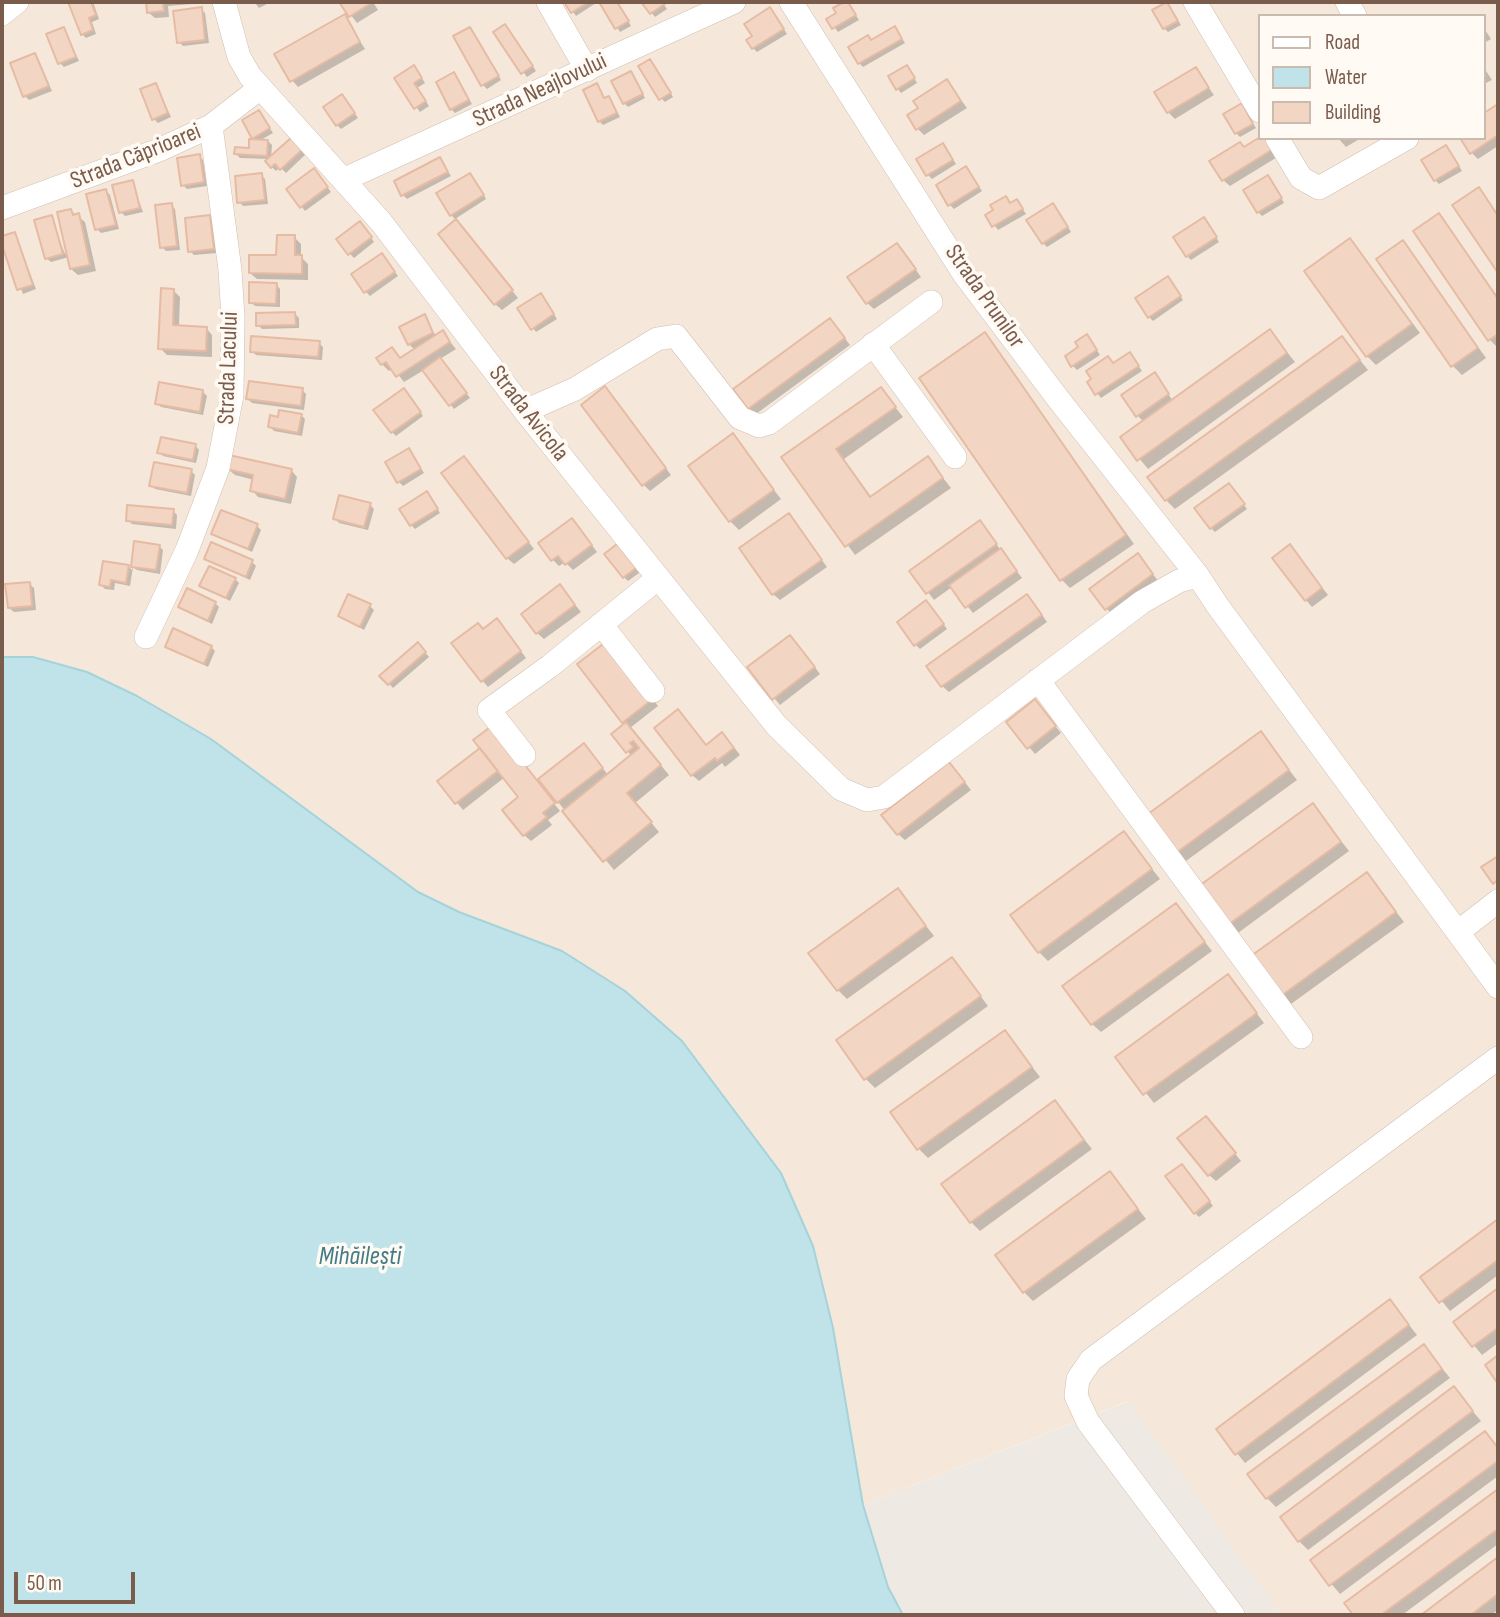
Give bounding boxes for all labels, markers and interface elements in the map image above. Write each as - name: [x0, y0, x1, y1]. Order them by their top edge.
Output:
- legend: [1258, 14, 1486, 140]
- text: Road: [1325, 30, 1360, 55]
- street label: Strada Neajlovului: [469, 47, 611, 135]
- text: Water: [1325, 65, 1367, 90]
- text: Building: [1325, 100, 1381, 125]
- street label: Strada Căprioarei: [67, 118, 205, 196]
- street label: Strada Prunilor: [938, 240, 1030, 354]
- street label: Strada Lacului: [213, 311, 245, 425]
- street label: Strada Avicola: [482, 360, 574, 468]
- water label: Mihăilești: [319, 1241, 401, 1273]
- scale bar: [18, 1558, 138, 1602]
- text: 50 m: [27, 1571, 62, 1596]

